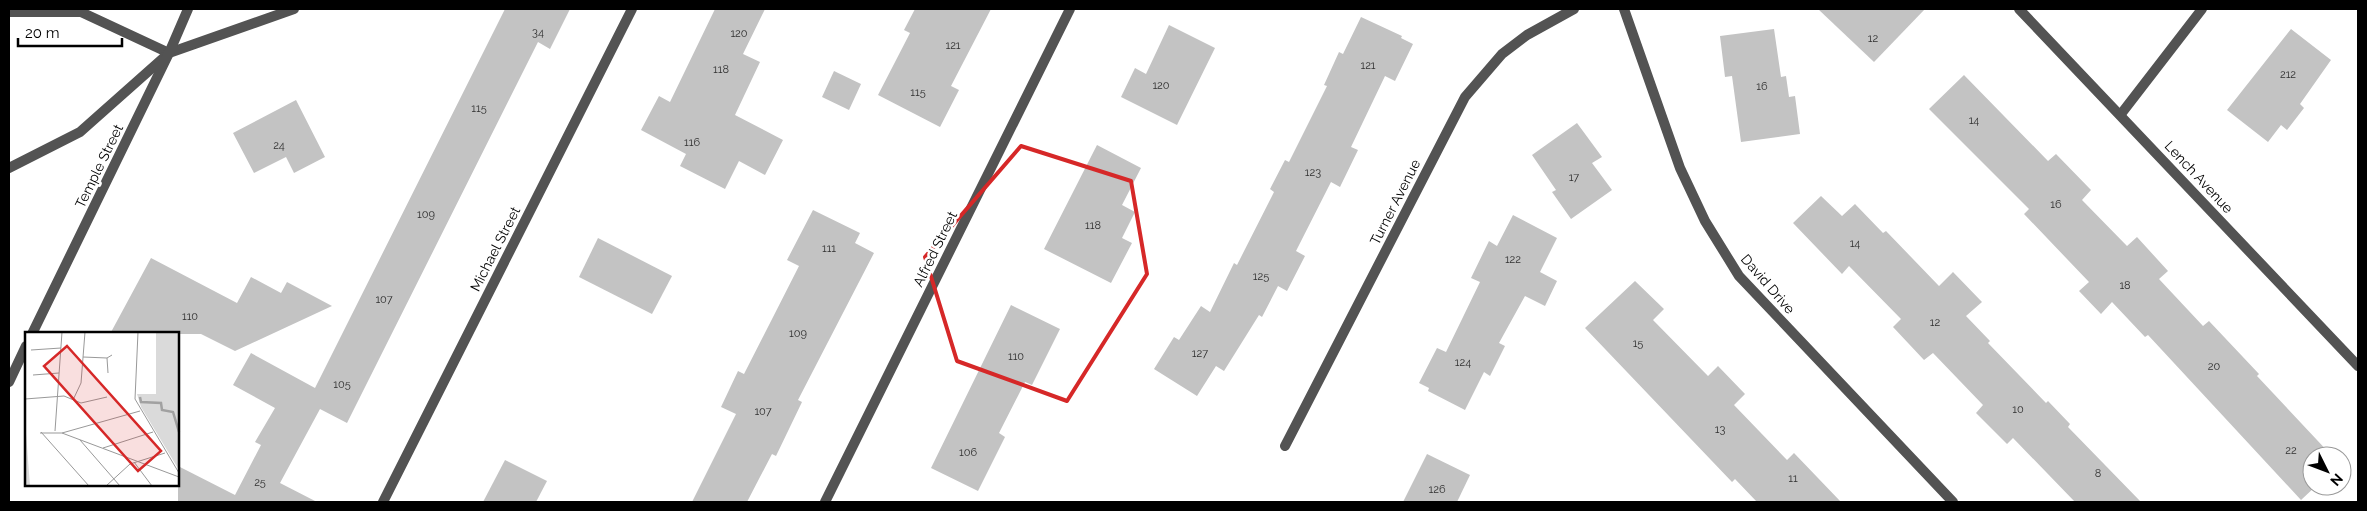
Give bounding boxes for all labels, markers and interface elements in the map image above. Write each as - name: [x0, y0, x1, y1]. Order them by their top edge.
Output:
- scale bar: [18, 15, 121, 47]
- text: 20 m: [25, 24, 60, 42]
- house number: 34: [532, 26, 544, 39]
- house number: 120: [730, 27, 748, 40]
- house number: 12: [1868, 32, 1878, 45]
- house number: 121: [945, 39, 961, 52]
- house number: 121: [1360, 59, 1376, 72]
- house number: 118: [713, 63, 729, 76]
- house number: 212: [2280, 68, 2296, 81]
- house number: 120: [1152, 79, 1170, 92]
- house number: 16: [1756, 80, 1768, 93]
- house number: 115: [910, 86, 926, 99]
- house number: 115: [471, 102, 487, 115]
- house number: 14: [1969, 114, 1979, 127]
- street label: Temple Street: [72, 121, 126, 210]
- house number: 116: [684, 136, 700, 149]
- street label: Lench Avenue: [2162, 138, 2236, 216]
- house number: 24: [273, 139, 285, 152]
- street label: Turner Avenue: [1367, 157, 1423, 247]
- house number: 123: [1305, 166, 1321, 179]
- house number: 17: [1569, 171, 1579, 184]
- house number: 16: [2050, 198, 2062, 211]
- street label: Michael Street: [467, 204, 523, 294]
- house number: 109: [417, 208, 435, 221]
- street label: Alfred Street: [910, 208, 960, 289]
- house number: 118: [1085, 219, 1101, 232]
- house number: 14: [1850, 237, 1860, 250]
- house number: 111: [822, 242, 836, 255]
- street label: David Drive: [1738, 251, 1798, 317]
- house number: 122: [1505, 253, 1521, 266]
- house number: 125: [1253, 270, 1269, 283]
- house number: 18: [2119, 279, 2131, 292]
- house number: 107: [375, 293, 393, 306]
- house number: 110: [182, 310, 198, 323]
- house number: 12: [1930, 316, 1940, 329]
- house number: 109: [789, 327, 807, 340]
- inset map: [25, 332, 179, 486]
- house number: 15: [1633, 337, 1643, 350]
- house number: 127: [1192, 347, 1208, 360]
- house number: 110: [1008, 350, 1024, 363]
- house number: 124: [1455, 356, 1471, 369]
- house number: 20: [2208, 360, 2220, 373]
- house number: 105: [333, 378, 351, 391]
- house number: 10: [2012, 403, 2024, 416]
- house number: 107: [754, 405, 772, 418]
- house number: 13: [1715, 423, 1725, 436]
- house number: 22: [2285, 444, 2297, 457]
- house number: 106: [959, 446, 977, 459]
- north arrow: [2302, 446, 2352, 496]
- house number: 8: [2095, 467, 2101, 480]
- text: N: [2327, 470, 2346, 489]
- house number: 11: [1788, 472, 1798, 485]
- house number: 25: [254, 476, 266, 489]
- house number: 126: [1428, 483, 1446, 496]

